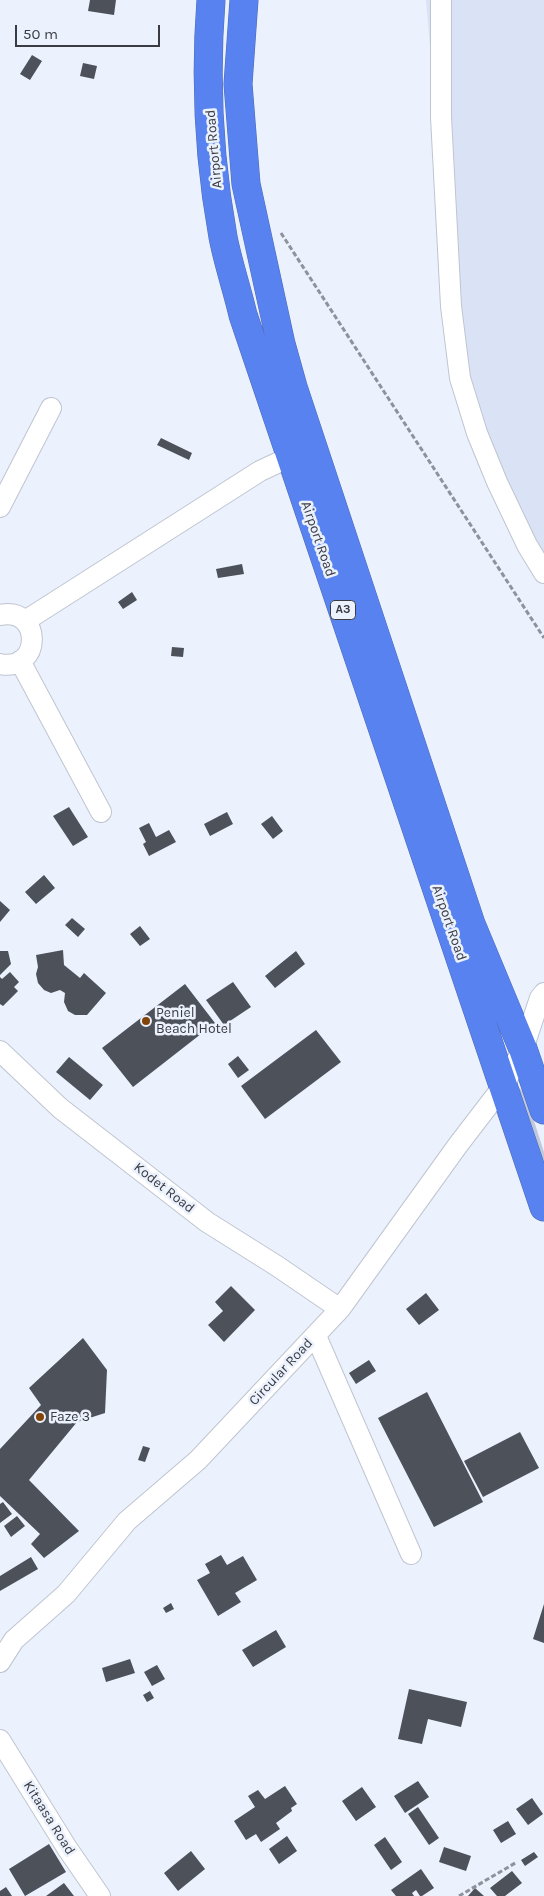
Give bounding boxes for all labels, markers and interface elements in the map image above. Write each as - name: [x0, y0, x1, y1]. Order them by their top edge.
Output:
- scale bar: [18, 15, 162, 47]
- text: 50 m: [23, 25, 58, 43]
- street label: Airport Road: [202, 109, 226, 189]
- street label: Airport Road: [297, 499, 339, 579]
- road number: A3: [330, 600, 356, 620]
- street label: Airport Road: [428, 883, 470, 963]
- place label: Peniel Beach Hotel: [156, 1005, 232, 1038]
- marker: Peniel Beach Hotel: [140, 1015, 152, 1027]
- street label: Kodet Road: [130, 1159, 198, 1217]
- street label: Circular Road: [246, 1335, 316, 1409]
- place label: Faze 3: [50, 1409, 90, 1425]
- marker: Faze 3: [34, 1411, 46, 1423]
- street label: Kitaasa Road: [20, 1778, 78, 1858]

